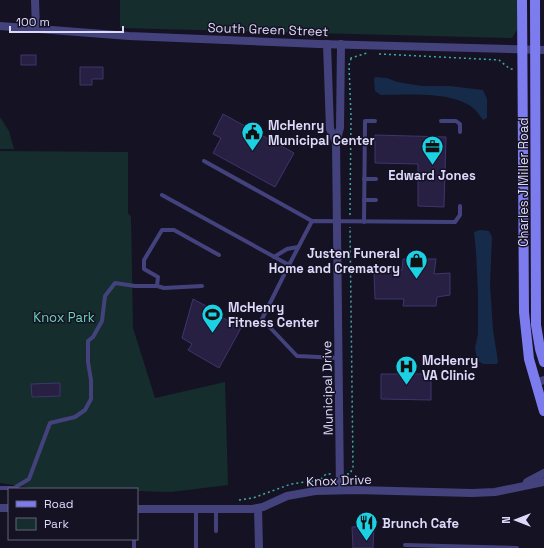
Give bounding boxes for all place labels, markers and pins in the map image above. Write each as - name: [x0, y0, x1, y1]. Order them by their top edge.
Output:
- place label: McHenry Municipal Center: [268, 117, 375, 149]
- public building icon: McHenry Municipal Center: [239, 119, 265, 152]
- office icon: Edward Jones: [419, 134, 445, 167]
- place label: Edward Jones: [388, 167, 476, 184]
- place label: Justen Funeral Home and Crematory: [269, 245, 400, 277]
- shop icon: Justen Funeral Home and Crematory: [403, 247, 429, 280]
- place label: McHenry Fitness Center: [228, 299, 319, 331]
- sports icon: McHenry Fitness Center: [200, 301, 226, 334]
- place label: McHenry VA Clinic: [422, 352, 478, 384]
- hospital icon: McHenry VA Clinic: [393, 354, 419, 387]
- restaurant icon: Brunch Cafe: [353, 510, 379, 543]
- place label: Brunch Cafe: [382, 515, 459, 532]

